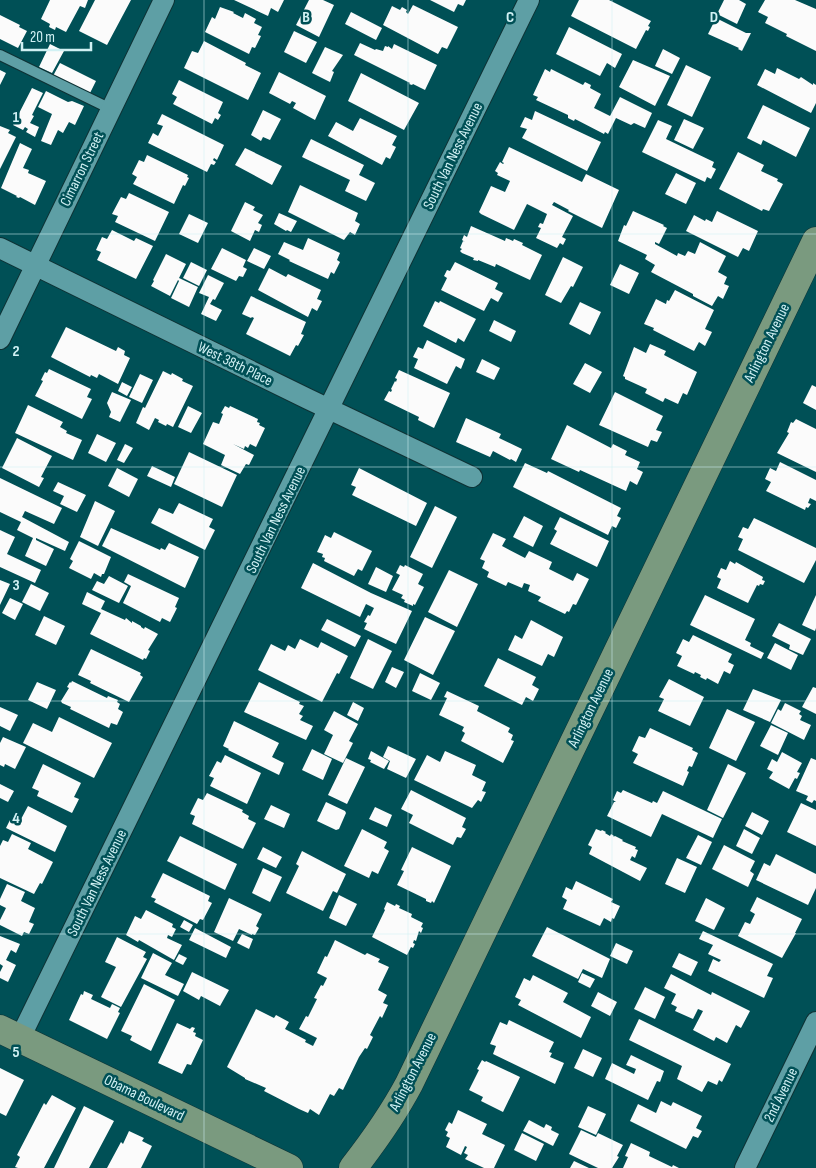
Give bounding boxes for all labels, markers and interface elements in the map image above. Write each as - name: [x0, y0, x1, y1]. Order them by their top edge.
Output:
- text: B: [302, 8, 310, 27]
- text: C: [506, 8, 514, 27]
- text: D: [710, 8, 718, 27]
- scale bar: [22, 20, 91, 52]
- text: 20 m: [30, 28, 55, 47]
- street label: South Van Ness Avenue: [419, 99, 487, 213]
- text: 1: [13, 108, 20, 127]
- street label: Cimarron Street: [56, 128, 108, 209]
- street label: Arlington Avenue: [739, 300, 794, 386]
- street label: West 38th Place: [194, 338, 276, 390]
- text: 2: [12, 342, 20, 361]
- street label: South Van Ness Avenue: [242, 463, 310, 577]
- text: 3: [12, 576, 20, 595]
- street label: Arlington Avenue: [563, 665, 618, 751]
- text: 4: [12, 809, 20, 828]
- street label: South Van Ness Avenue: [63, 826, 131, 940]
- street label: Arlington Avenue: [385, 1030, 441, 1115]
- text: 5: [12, 1043, 20, 1062]
- street label: 2nd Avenue: [760, 1065, 802, 1125]
- street label: Obama Boulevard: [101, 1070, 187, 1126]

